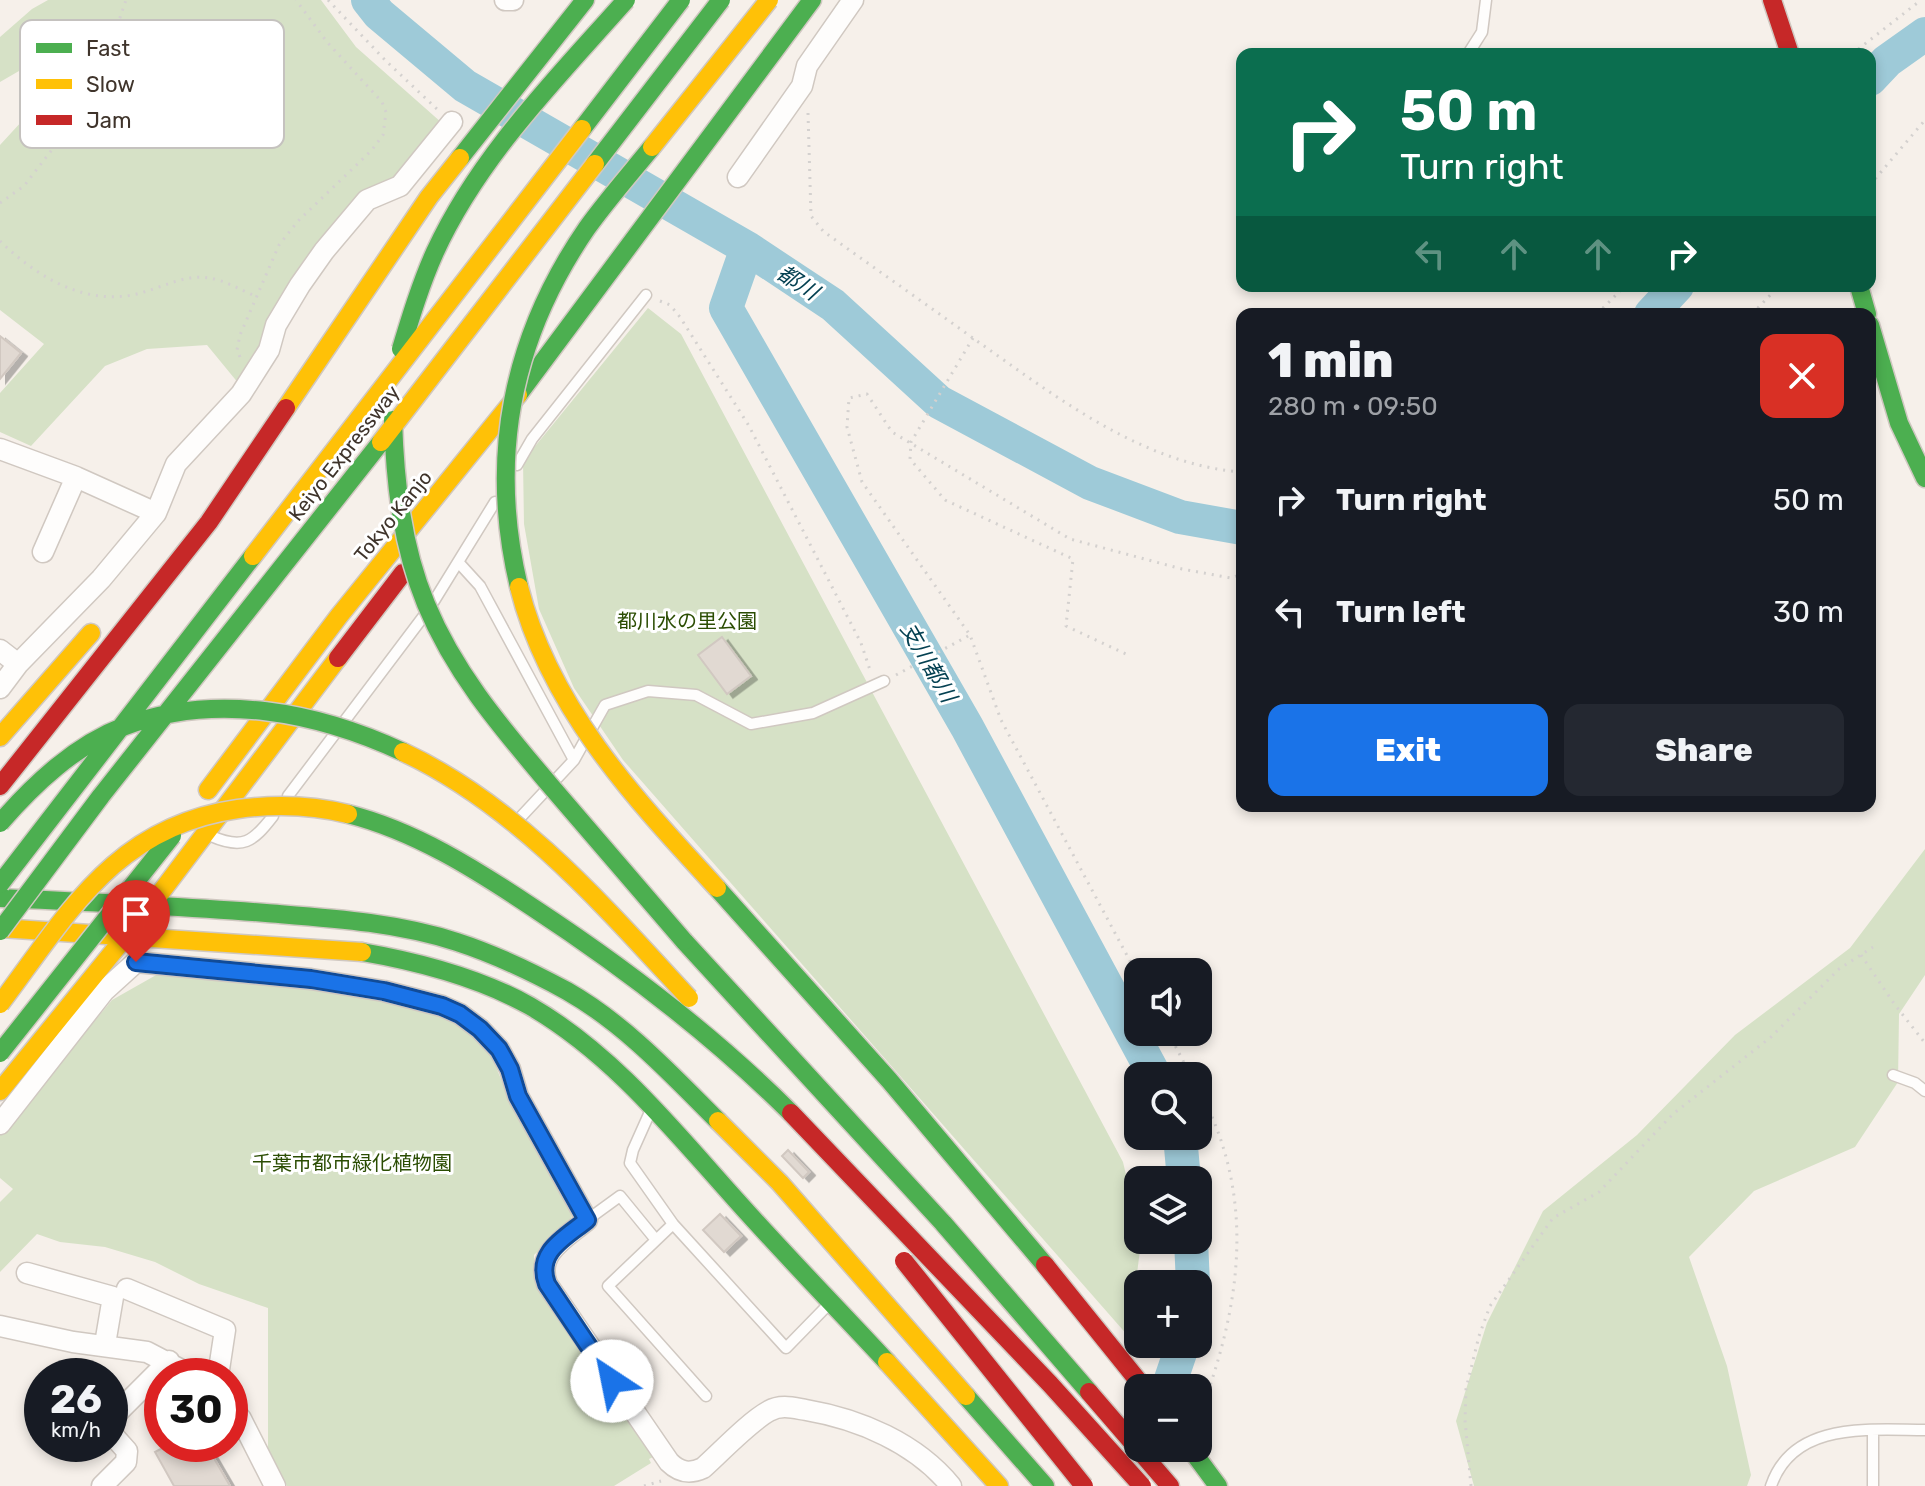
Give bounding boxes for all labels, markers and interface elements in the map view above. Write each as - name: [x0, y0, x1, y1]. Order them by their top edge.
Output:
- legend: [20, 20, 284, 148]
- text: Fast: [86, 35, 131, 62]
- text: Slow: [86, 71, 135, 98]
- text: 50 m: [1400, 78, 1537, 144]
- icon: right: [1268, 80, 1372, 184]
- text: Jam: [86, 107, 132, 134]
- text: Turn right: [1400, 145, 1564, 188]
- icon: left: [1408, 232, 1452, 276]
- icon: ahead: [1492, 232, 1536, 276]
- icon: ahead: [1576, 232, 1620, 276]
- icon: right: [1660, 232, 1704, 276]
- water label: 都川: [772, 259, 825, 307]
- text: 1 min: [1268, 332, 1394, 389]
- button: close: [1760, 334, 1844, 418]
- street label: Keiyo Expressway: [284, 380, 404, 526]
- text: 280 m · 09:50: [1268, 391, 1438, 422]
- street label: Tokyo Kanjo: [349, 466, 437, 566]
- icon: right: [1268, 478, 1312, 522]
- text: Turn right: [1336, 482, 1487, 518]
- text: 50 m: [1773, 482, 1844, 518]
- icon: left: [1268, 590, 1312, 634]
- text: Turn left: [1336, 594, 1466, 630]
- text: 30 m: [1773, 594, 1844, 630]
- park label: 都川水の里公園: [617, 609, 757, 633]
- water label: 支川都川: [895, 617, 963, 709]
- button: Exit: [1268, 704, 1548, 796]
- button: Share: [1564, 704, 1844, 796]
- pin: [102, 880, 170, 962]
- icon: arrive: [114, 892, 158, 936]
- map controls: [1124, 958, 1212, 1462]
- button: sound: [1124, 958, 1212, 1046]
- button: search: [1124, 1062, 1212, 1150]
- park label: 千葉市都市緑化植物園: [252, 1151, 452, 1175]
- button: layers: [1124, 1166, 1212, 1254]
- button: +: [1124, 1270, 1212, 1358]
- position arrow: [570, 1339, 654, 1423]
- speed limit sign: 30: [144, 1358, 248, 1462]
- button: −: [1124, 1374, 1212, 1462]
- text: 26: [50, 1376, 102, 1423]
- text: km/h: [51, 1418, 101, 1442]

